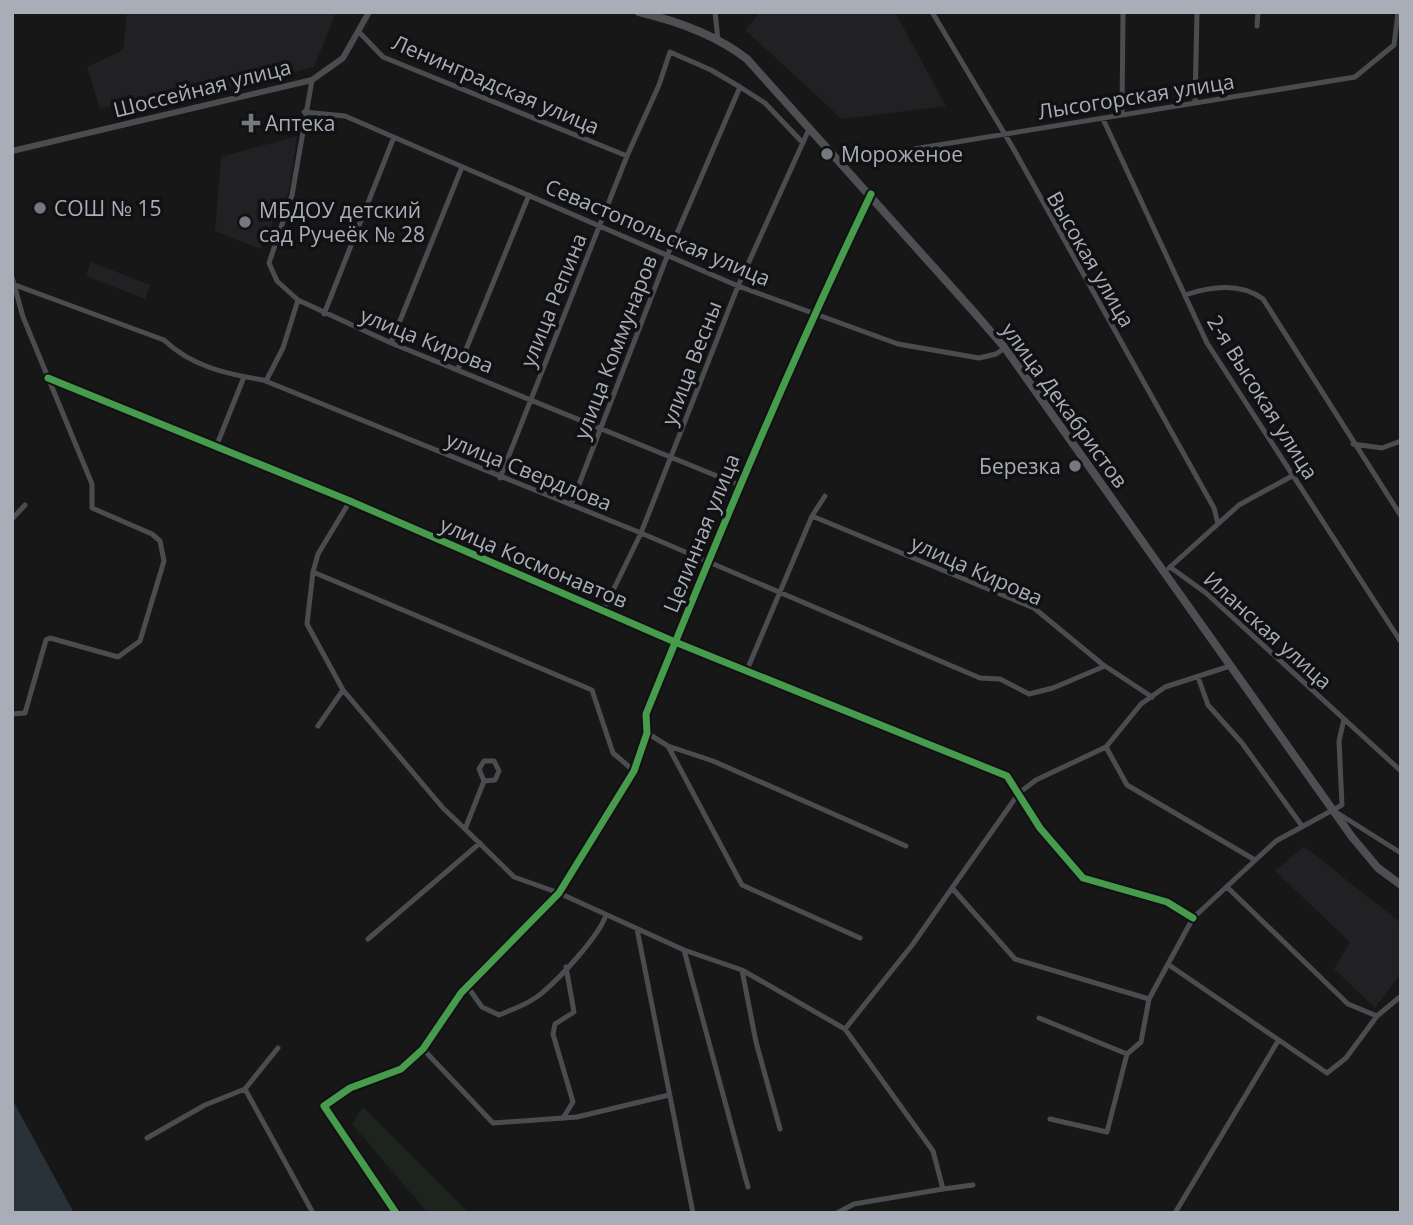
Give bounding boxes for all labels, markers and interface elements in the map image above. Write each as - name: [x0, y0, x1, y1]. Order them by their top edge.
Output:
- street label: Ленинградская улица: [388, 28, 604, 140]
- street label: Шоссейная улица: [110, 52, 294, 124]
- street label: Лысогорская улица: [1036, 67, 1236, 125]
- place label: Аптека: [265, 109, 336, 137]
- marker: Аптека: [243, 115, 259, 131]
- place label: Мороженое: [841, 140, 963, 168]
- marker: Мороженое: [819, 146, 835, 162]
- street label: Севастопольская улица: [541, 172, 775, 292]
- street label: Высокая улица: [1041, 186, 1141, 332]
- place label: СОШ № 15: [54, 194, 162, 222]
- place label: МБДОУ детский сад Ручеёк № 28: [259, 196, 425, 248]
- marker: СОШ № 15: [32, 200, 48, 216]
- marker: МБДОУ детский сад Ручеёк № 28: [237, 214, 253, 230]
- street label: улица Репина: [513, 229, 593, 371]
- street label: улица Коммунаров: [567, 251, 663, 443]
- street label: улица Весны: [654, 297, 728, 429]
- street label: улица Кирова: [356, 301, 498, 379]
- street label: 2-я Высокая улица: [1201, 310, 1325, 484]
- street label: улица Декабристов: [995, 317, 1135, 493]
- street label: улица Свердлова: [442, 425, 616, 517]
- street label: Целинная улица: [656, 450, 746, 616]
- place label: Березка: [979, 452, 1061, 480]
- marker: Березка: [1067, 458, 1083, 474]
- street label: улица Космонавтов: [436, 510, 632, 614]
- street label: улица Кирова: [907, 528, 1047, 612]
- street label: Иланская улица: [1198, 565, 1338, 695]

